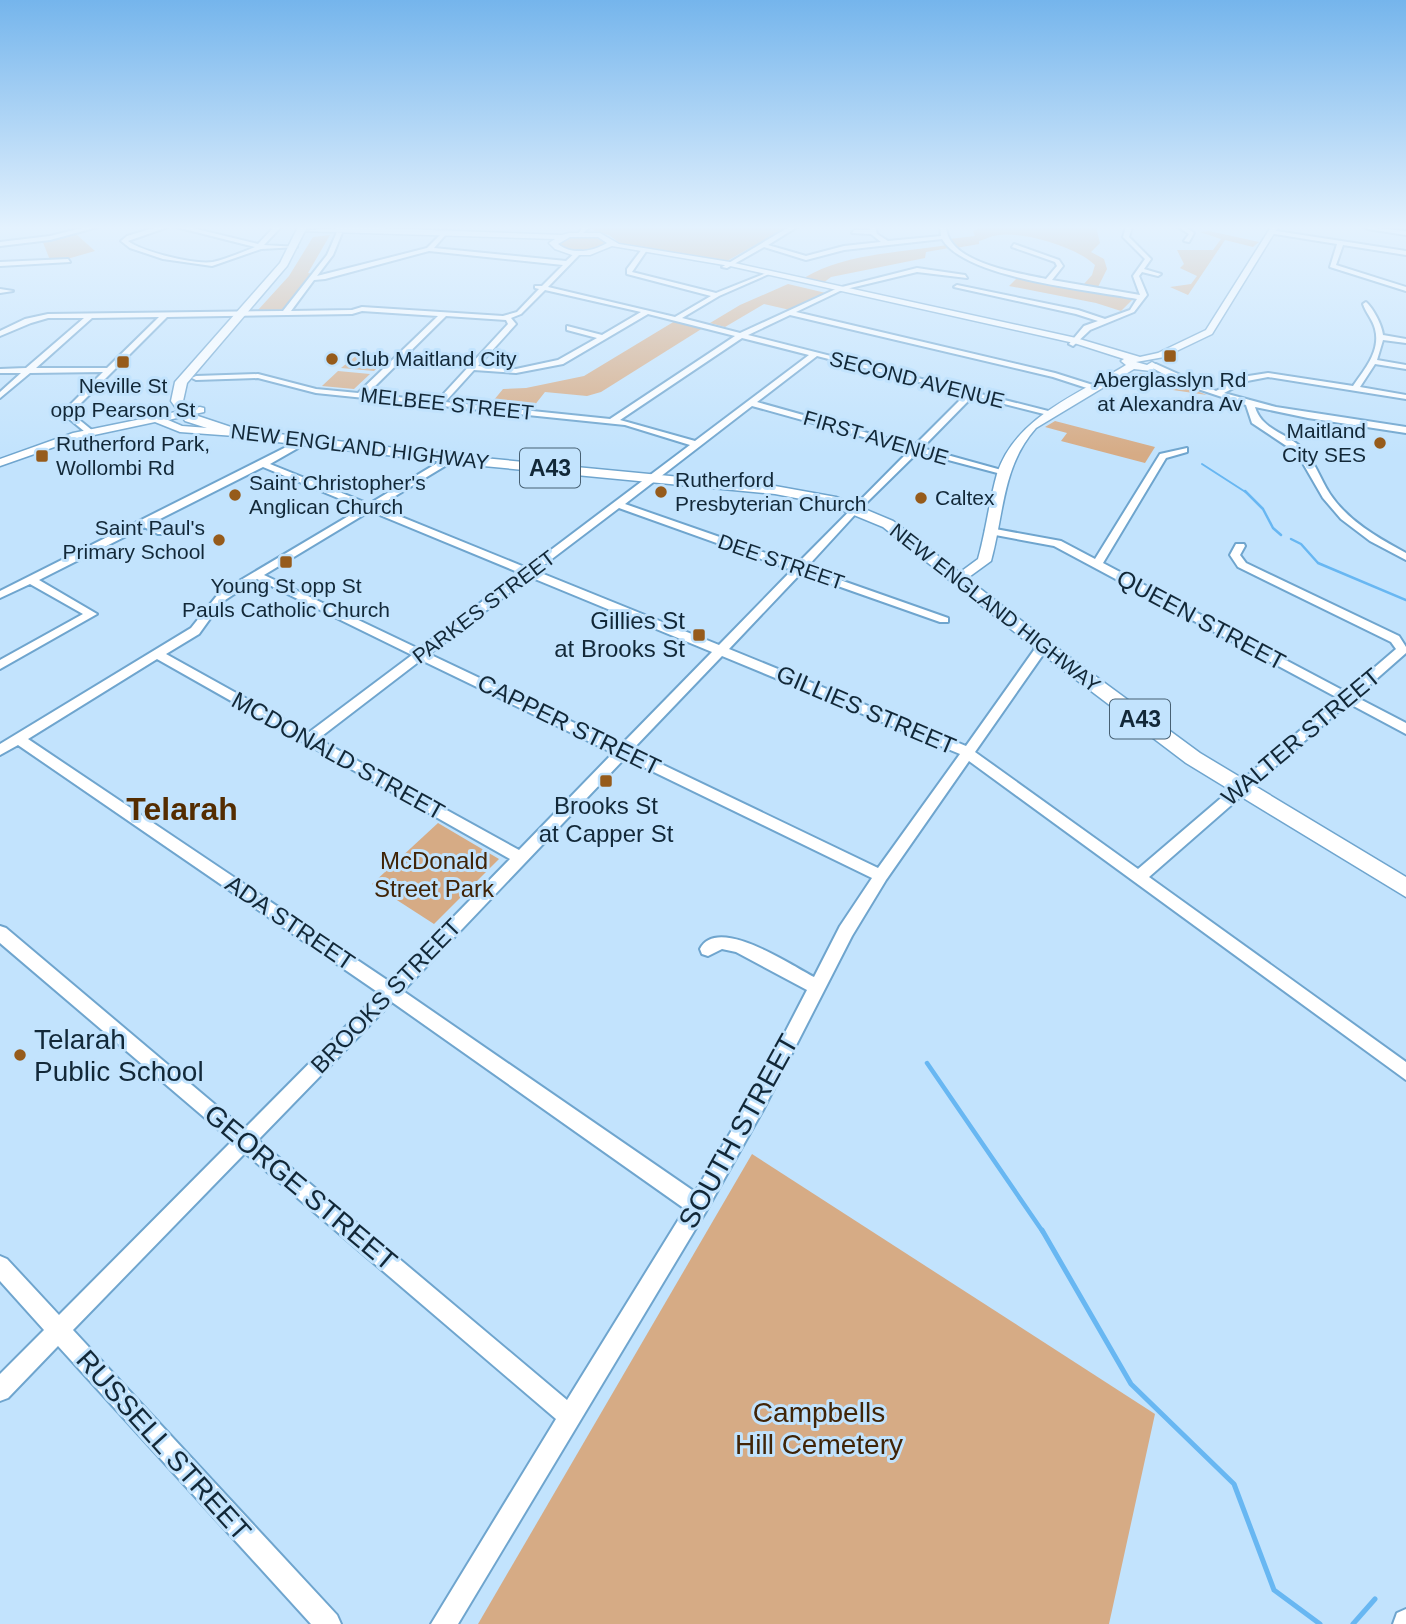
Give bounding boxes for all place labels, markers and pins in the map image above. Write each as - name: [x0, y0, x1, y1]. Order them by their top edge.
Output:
- place label: Club Maitland City: [346, 347, 517, 370]
- marker: Aberglasslyn Rd at Alexandra Av: [1162, 348, 1178, 364]
- marker: Club Maitland City: [324, 351, 340, 367]
- marker: Neville St opp Pearson St: [115, 354, 131, 370]
- place label: Aberglasslyn Rd at Alexandra Av: [1094, 368, 1246, 415]
- place label: Neville St opp Pearson St: [51, 374, 196, 421]
- place label: Maitland City SES: [1282, 419, 1366, 466]
- place label: Rutherford Park, Wollombi Rd: [56, 432, 210, 479]
- marker: Maitland City SES: [1372, 435, 1388, 451]
- marker: Rutherford Park, Wollombi Rd: [34, 448, 50, 464]
- place label: Rutherford Presbyterian Church: [675, 468, 866, 515]
- place label: Saint Christopher's Anglican Church: [249, 471, 426, 518]
- marker: Rutherford Presbyterian Church: [653, 484, 669, 500]
- place label: Caltex: [935, 486, 995, 509]
- marker: Saint Christopher's Anglican Church: [227, 487, 243, 503]
- marker: Caltex: [913, 490, 929, 506]
- place label: Saint Paul's Primary School: [63, 516, 205, 563]
- marker: Saint Paul's Primary School: [211, 532, 227, 548]
- marker: Young St opp St Pauls Catholic Church: [278, 554, 294, 570]
- place label: Young St opp St Pauls Catholic Church: [182, 574, 390, 621]
- place label: Gillies St at Brooks St: [554, 607, 685, 662]
- marker: Gillies St at Brooks St: [691, 627, 707, 643]
- marker: Brooks St at Capper St: [598, 773, 614, 789]
- place label: Brooks St at Capper St: [539, 792, 674, 847]
- place label: Telarah Public School: [34, 1024, 204, 1087]
- marker: Telarah Public School: [12, 1047, 28, 1063]

